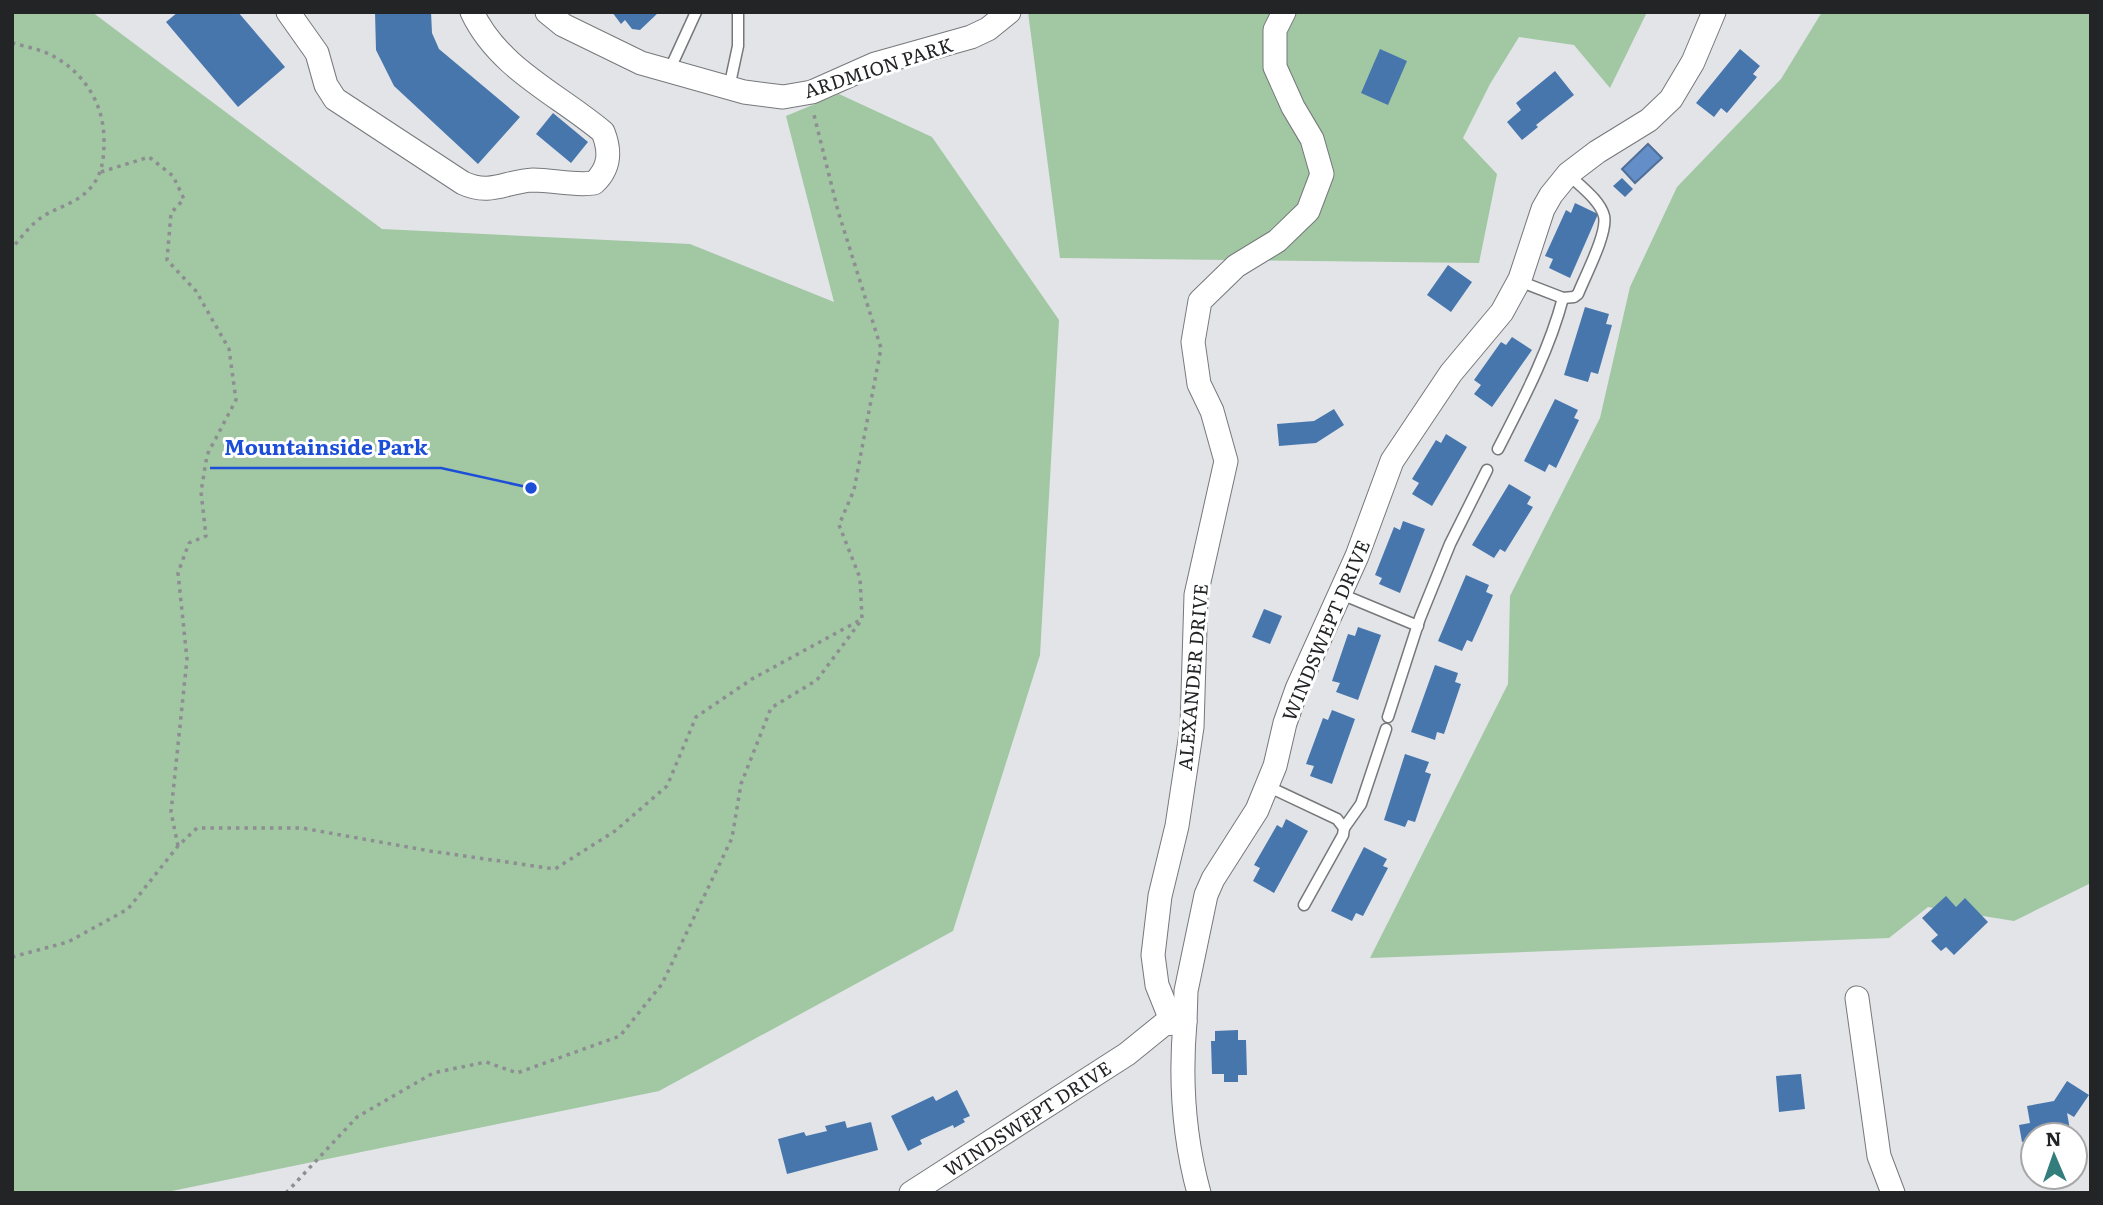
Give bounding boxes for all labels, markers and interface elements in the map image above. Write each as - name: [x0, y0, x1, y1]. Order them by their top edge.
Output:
- street label: ARDMION PARK: [800, 30, 956, 104]
- callout: Mountainside Park: [210, 426, 441, 468]
- text: Mountainside Park: [224, 430, 429, 461]
- street label: WINDSWEPT DRIVE: [1274, 535, 1376, 725]
- street label: ALEXANDER DRIVE: [1170, 582, 1214, 772]
- street label: WINDSWEPT DRIVE: [938, 1053, 1116, 1183]
- north arrow: [2019, 1121, 2089, 1191]
- text: N: [2045, 1124, 2062, 1152]

